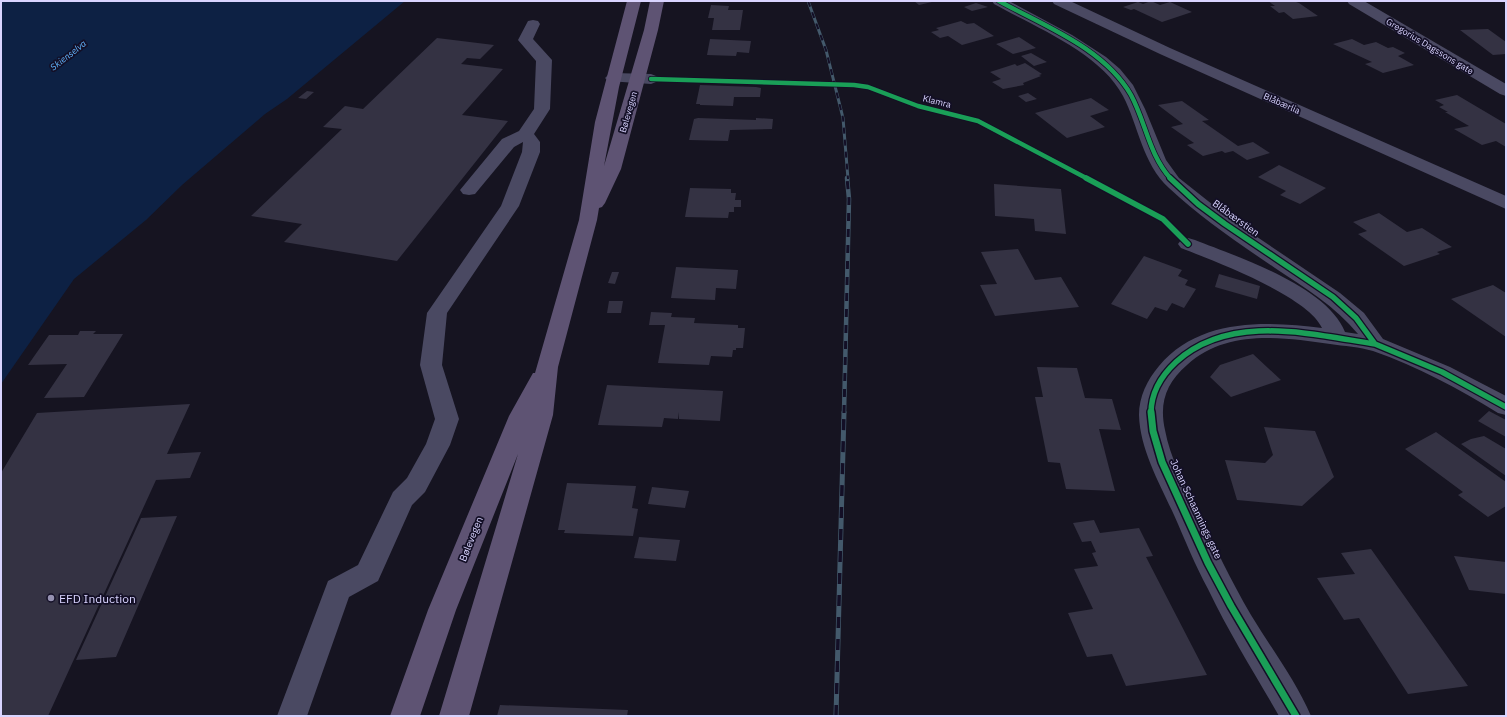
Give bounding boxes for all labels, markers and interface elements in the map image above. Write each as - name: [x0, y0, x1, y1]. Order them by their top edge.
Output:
- street label: Gregorius Dagssons gate: [1384, 16, 1476, 76]
- water label: Skienselva: [48, 38, 88, 72]
- street label: Bølevegen: [617, 90, 639, 134]
- street label: Blåbærlia: [1262, 90, 1302, 116]
- street label: Klamra: [922, 92, 953, 110]
- street label: Blåbærstien: [1210, 197, 1262, 239]
- street label: Johan Schaannings gate: [1167, 457, 1225, 561]
- street label: Bølevegen: [456, 515, 486, 563]
- place label: EFD Induction: [59, 591, 136, 606]
- marker: EFD Induction: [46, 593, 56, 603]

